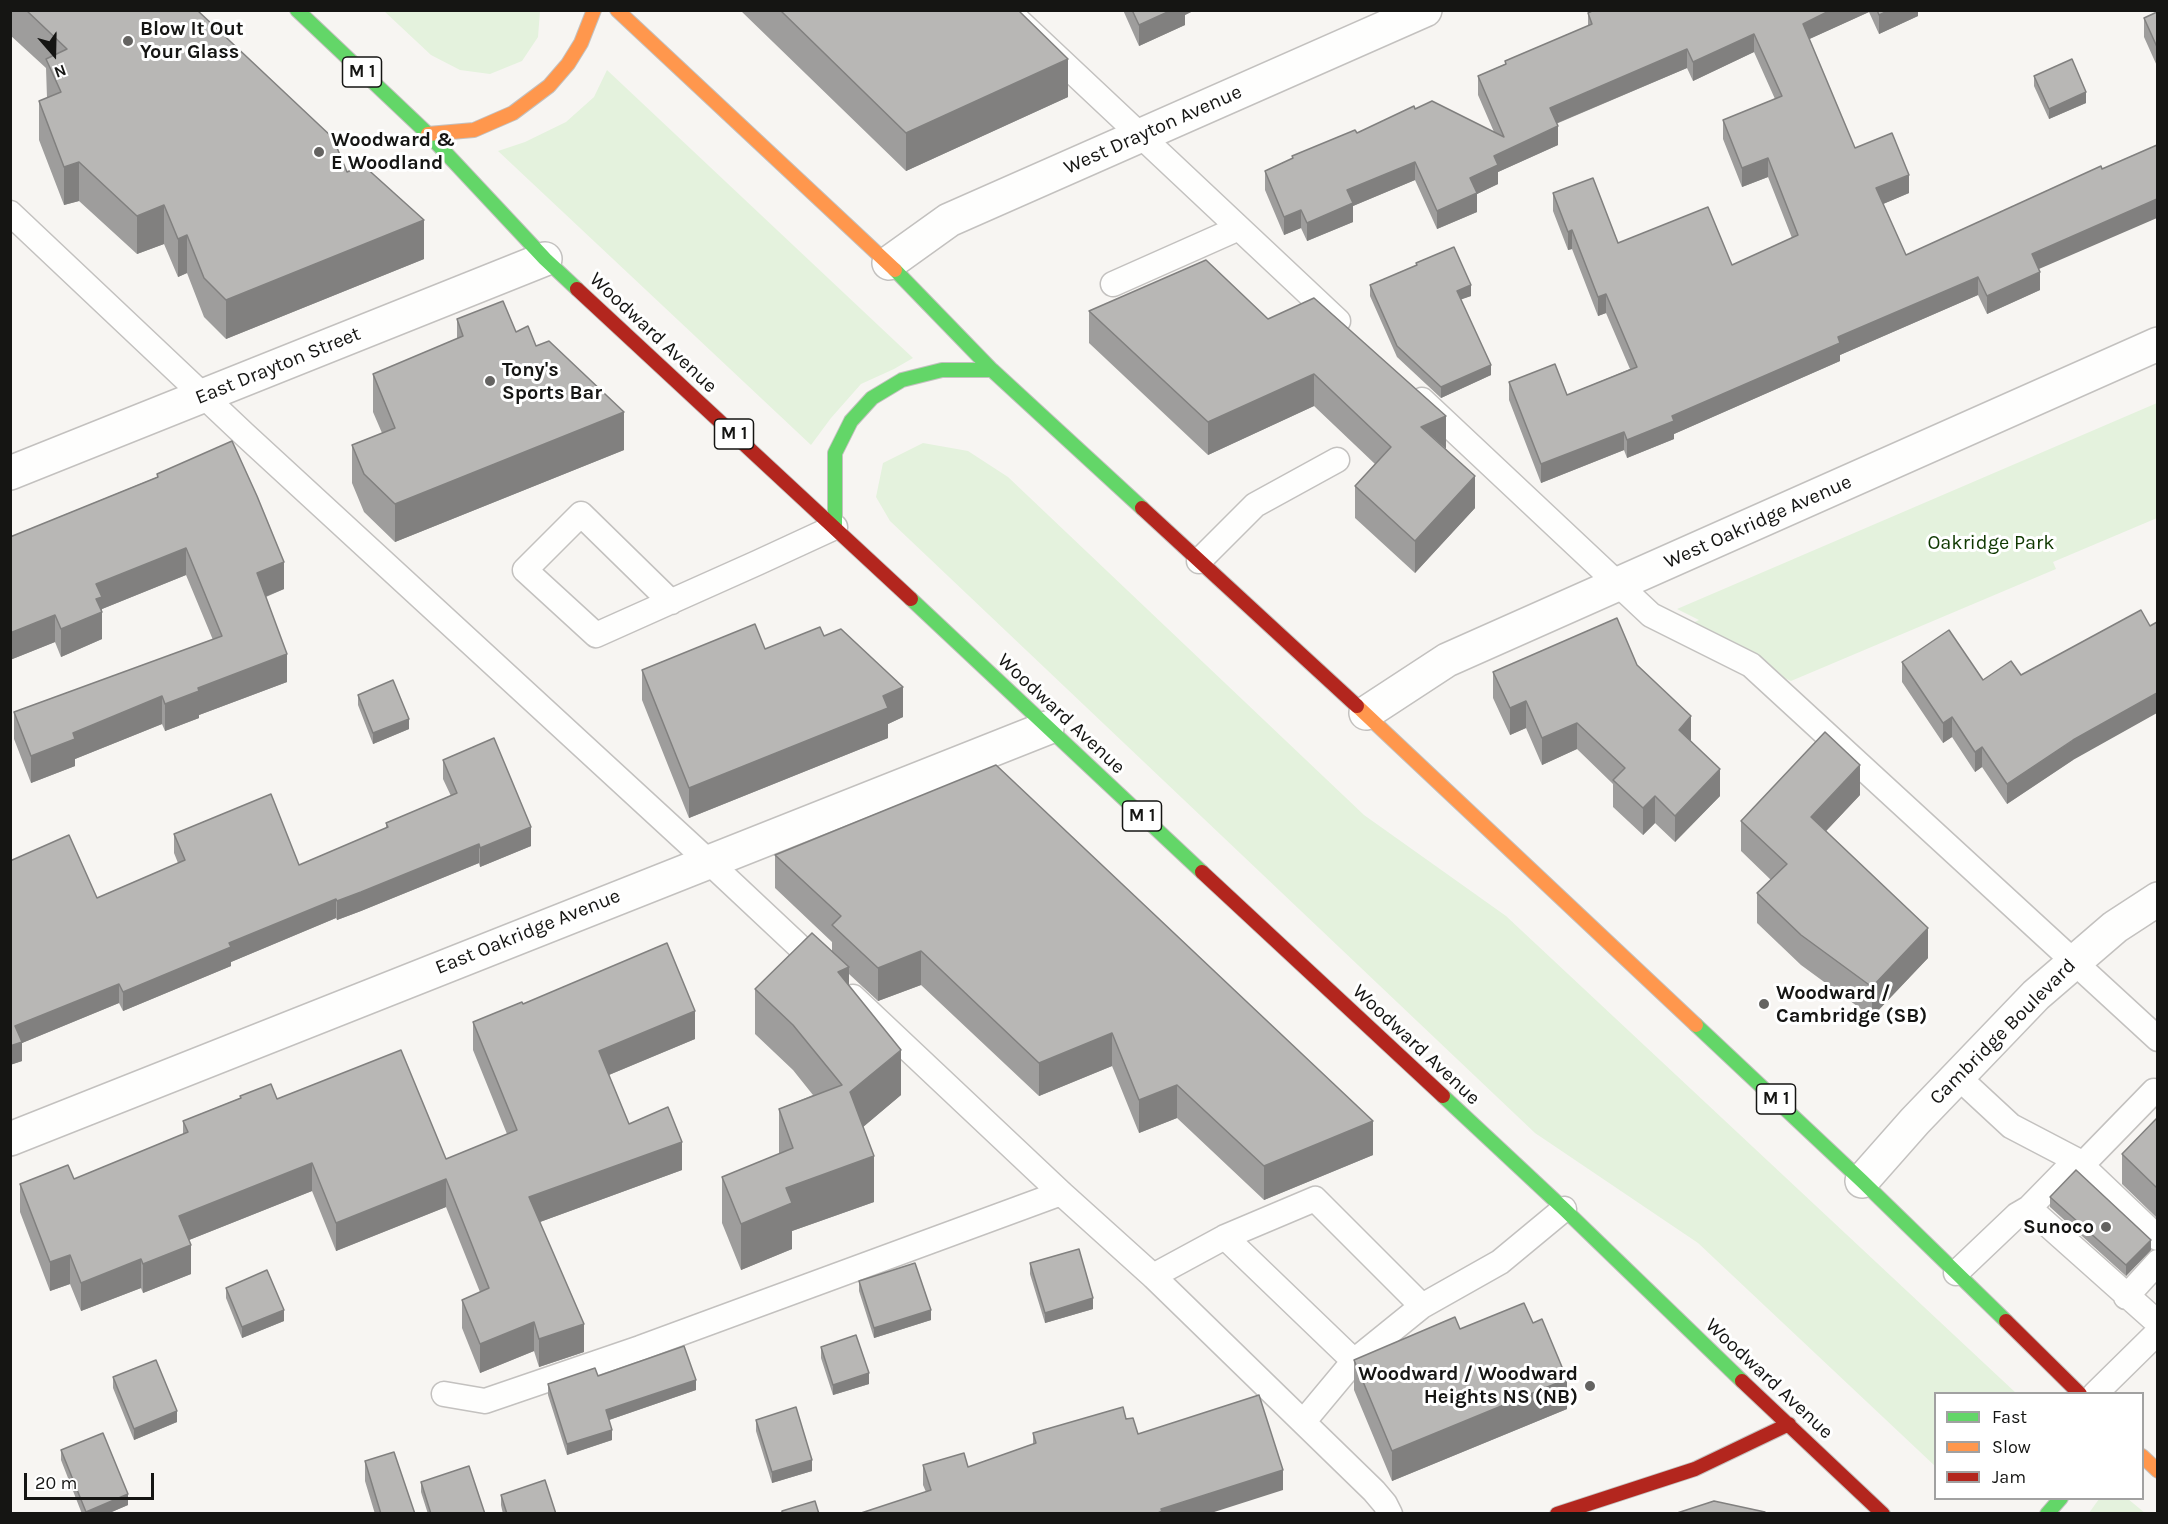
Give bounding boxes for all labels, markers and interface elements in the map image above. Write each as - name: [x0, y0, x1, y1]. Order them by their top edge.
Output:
- place label: Blow It Out Your Glass: [140, 17, 244, 64]
- north arrow: [24, 24, 84, 84]
- marker: Blow It Out Your Glass: [121, 34, 135, 48]
- road number: M 1: [342, 57, 382, 87]
- text: N: [52, 60, 69, 82]
- street label: West Drayton Avenue: [1060, 80, 1246, 180]
- place label: Woodward & E Woodland: [331, 128, 455, 175]
- marker: Woodward & E Woodland: [312, 145, 326, 159]
- street label: Woodward Avenue: [584, 268, 722, 398]
- street label: East Drayton Street: [192, 322, 364, 410]
- place label: Tony's Sports Bar: [502, 358, 602, 405]
- marker: Tony's Sports Bar: [483, 374, 497, 388]
- road number: M 1: [714, 419, 754, 449]
- street label: West Oakridge Avenue: [1661, 470, 1855, 574]
- park label: Oakridge Park: [1927, 531, 2055, 555]
- street label: Woodward Avenue: [992, 649, 1130, 779]
- road number: M 1: [1122, 801, 1162, 831]
- street label: East Oakridge Avenue: [432, 884, 624, 980]
- street label: Cambridge Boulevard: [1925, 954, 2081, 1110]
- street label: Woodward Avenue: [1347, 980, 1485, 1110]
- place label: Woodward / Cambridge (SB): [1776, 981, 1927, 1028]
- marker: Woodward / Cambridge (SB): [1757, 997, 1771, 1011]
- road number: M 1: [1756, 1084, 1796, 1114]
- place label: Sunoco: [2023, 1215, 2094, 1239]
- marker: Sunoco: [2099, 1220, 2113, 1234]
- street label: Woodward Avenue: [1700, 1314, 1838, 1444]
- place label: Woodward / Woodward Heights NS (NB): [1358, 1362, 1578, 1409]
- marker: Woodward / Woodward Heights NS (NB): [1583, 1379, 1597, 1393]
- legend: [1934, 1392, 2144, 1500]
- text: Fast: [1992, 1406, 2027, 1428]
- text: Slow: [1992, 1436, 2031, 1458]
- scale bar: [27, 1461, 158, 1499]
- text: Jam: [1992, 1466, 2026, 1488]
- text: 20 m: [35, 1472, 77, 1494]

